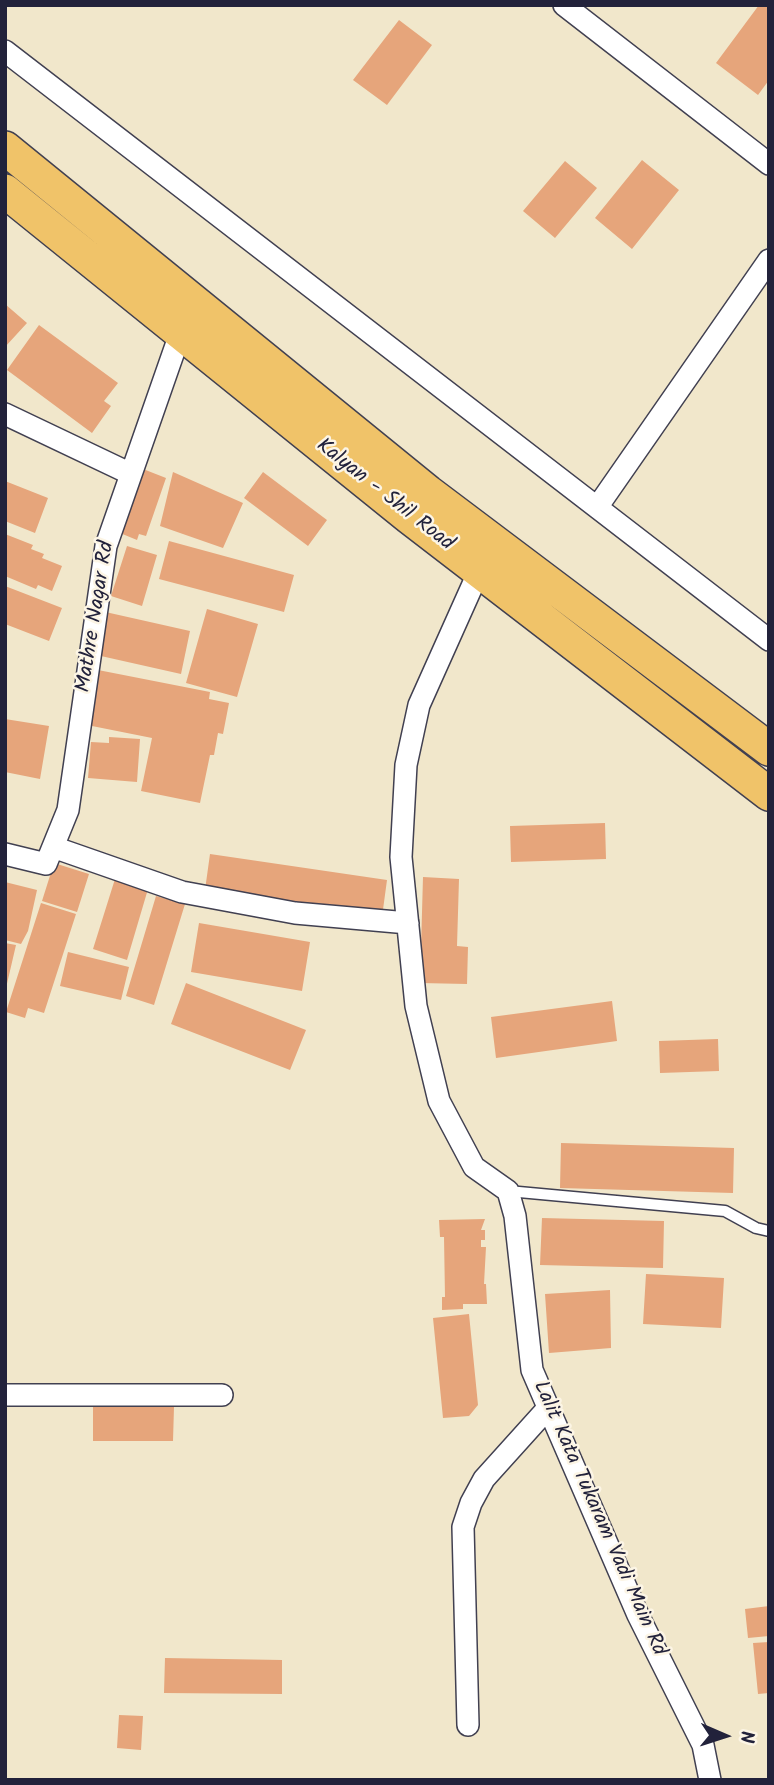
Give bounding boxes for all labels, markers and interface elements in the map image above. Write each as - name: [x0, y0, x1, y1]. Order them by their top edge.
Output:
- street label: Kalyan - Shil Road: [310, 434, 458, 558]
- street label: Mathre Nagar Rd: [73, 540, 121, 694]
- street label: Lalit Kata Tukaram Vadi Main Rd: [526, 1378, 670, 1660]
- north arrow: [690, 1701, 760, 1771]
- text: N: [731, 1730, 761, 1744]

